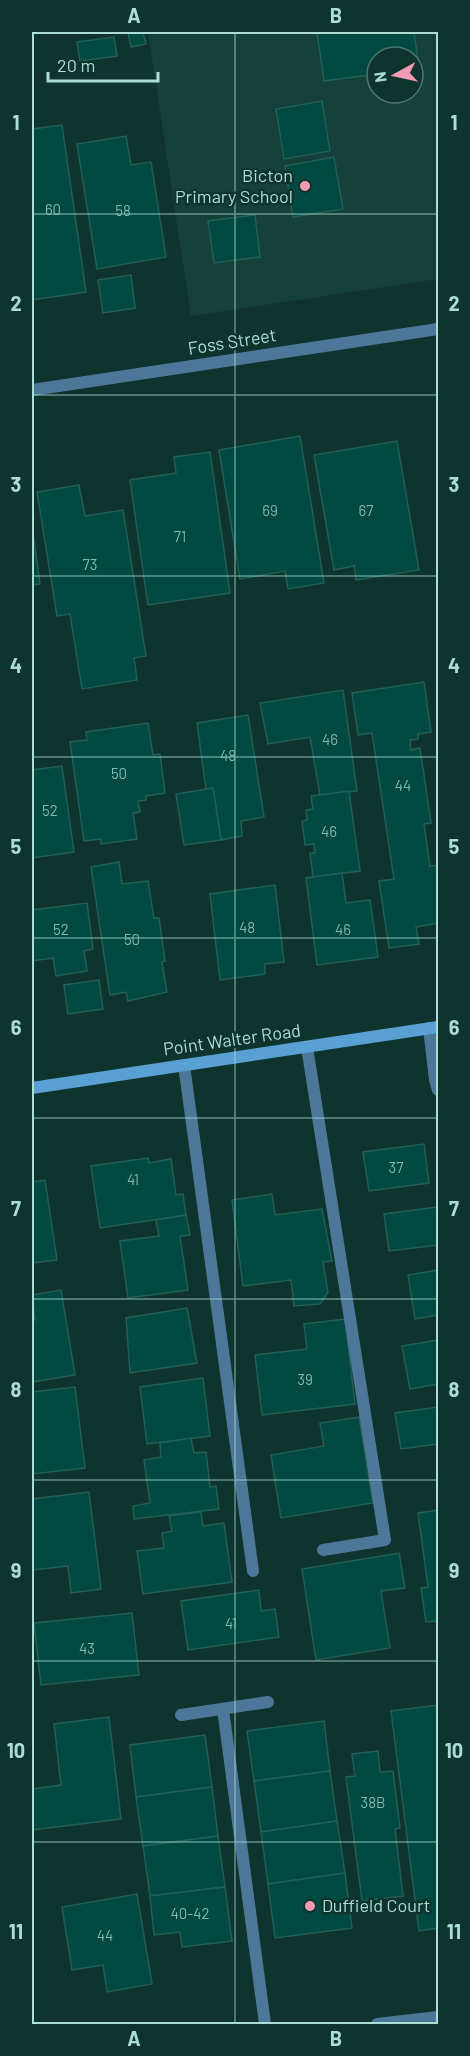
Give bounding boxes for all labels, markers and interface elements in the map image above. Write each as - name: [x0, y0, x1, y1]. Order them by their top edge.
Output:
- text: A: [127, 3, 141, 27]
- text: B: [330, 3, 342, 27]
- scale bar: [48, 45, 158, 83]
- north arrow: [365, 45, 425, 105]
- text: 20 m: [57, 54, 95, 76]
- text: N: [370, 71, 390, 84]
- text: 1: [12, 110, 20, 134]
- text: 1: [450, 110, 458, 134]
- place label: Bicton Primary School: [175, 164, 293, 207]
- marker: Bicton Primary School: [298, 179, 312, 193]
- house number: 60: [45, 200, 61, 218]
- house number: 58: [115, 201, 131, 219]
- text: 2: [10, 291, 22, 315]
- text: 2: [448, 291, 460, 315]
- street label: Foss Street: [186, 323, 278, 359]
- text: 3: [11, 472, 21, 496]
- text: 3: [449, 472, 459, 496]
- house number: 69: [262, 501, 278, 519]
- house number: 67: [359, 501, 373, 519]
- house number: 71: [174, 527, 186, 545]
- house number: 73: [83, 555, 97, 573]
- text: 4: [10, 653, 22, 677]
- text: 4: [448, 653, 460, 677]
- house number: 46: [322, 730, 338, 748]
- house number: 48: [220, 746, 236, 764]
- house number: 50: [111, 764, 127, 782]
- house number: 44: [395, 776, 411, 794]
- house number: 52: [42, 801, 58, 819]
- house number: 46: [321, 822, 337, 840]
- text: 5: [11, 834, 22, 858]
- text: 5: [449, 834, 460, 858]
- house number: 48: [239, 918, 255, 936]
- house number: 52: [53, 920, 69, 938]
- house number: 46: [335, 920, 351, 938]
- house number: 50: [124, 930, 140, 948]
- text: 6: [11, 1015, 22, 1039]
- text: 6: [449, 1015, 460, 1039]
- street label: Point Walter Road: [162, 1018, 302, 1060]
- house number: 37: [389, 1158, 403, 1176]
- house number: 41: [127, 1170, 139, 1188]
- text: 7: [11, 1196, 21, 1220]
- text: 7: [449, 1196, 459, 1220]
- house number: 39: [297, 1370, 313, 1388]
- text: 8: [11, 1377, 22, 1401]
- text: 8: [449, 1377, 460, 1401]
- text: 9: [11, 1558, 21, 1582]
- text: 9: [449, 1558, 459, 1582]
- house number: 41: [225, 1614, 237, 1632]
- house number: 43: [79, 1639, 95, 1657]
- text: 10: [7, 1738, 25, 1762]
- text: 10: [445, 1738, 463, 1762]
- house number: 38B: [361, 1793, 385, 1811]
- place label: Duffield Court: [322, 1894, 430, 1916]
- marker: Duffield Court: [303, 1899, 317, 1913]
- house number: 40-42: [171, 1904, 209, 1922]
- text: 11: [9, 1919, 23, 1943]
- text: 11: [447, 1919, 461, 1943]
- house number: 44: [97, 1926, 113, 1944]
- text: A: [127, 2026, 141, 2050]
- text: B: [330, 2026, 342, 2050]

